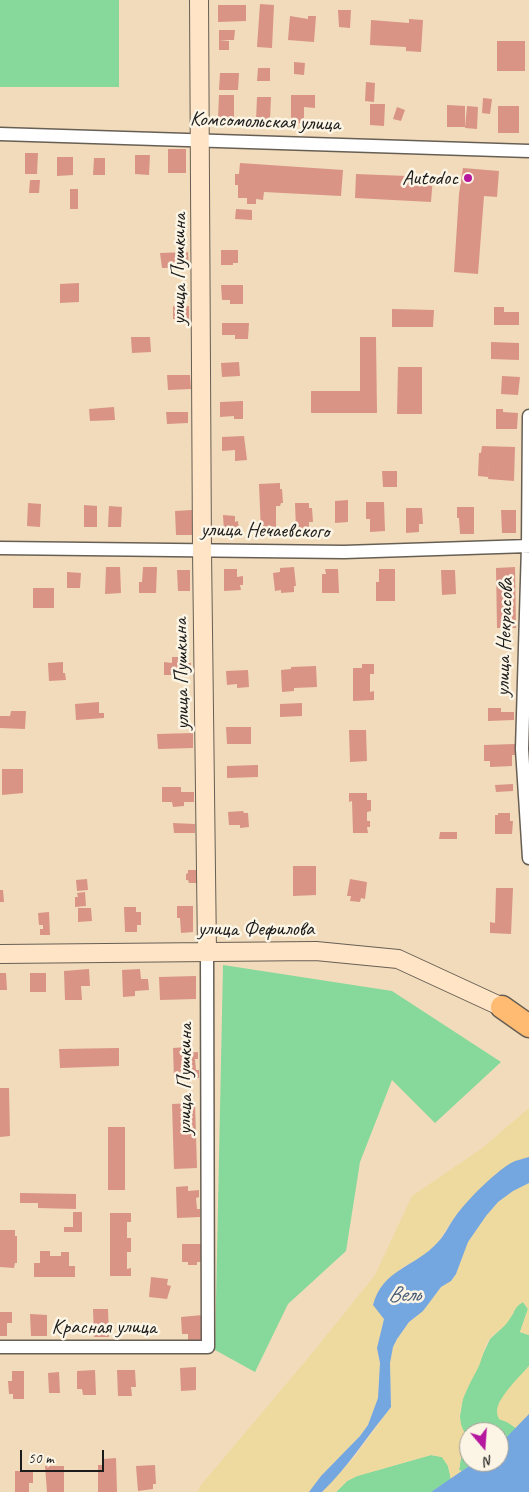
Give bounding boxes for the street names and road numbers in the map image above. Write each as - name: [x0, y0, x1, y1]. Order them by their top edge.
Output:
- street label: Комсомольская улица: [189, 107, 341, 137]
- street label: улица Пушкина: [166, 213, 192, 325]
- street label: улица Нечаевского: [200, 517, 330, 545]
- street label: улица Некрасова: [490, 577, 520, 697]
- street label: улица Пушкина: [168, 618, 196, 730]
- street label: улица Фефилова: [198, 916, 314, 942]
- street label: улица Пушкина: [172, 1023, 198, 1135]
- street label: Красная улица: [52, 1314, 156, 1340]

